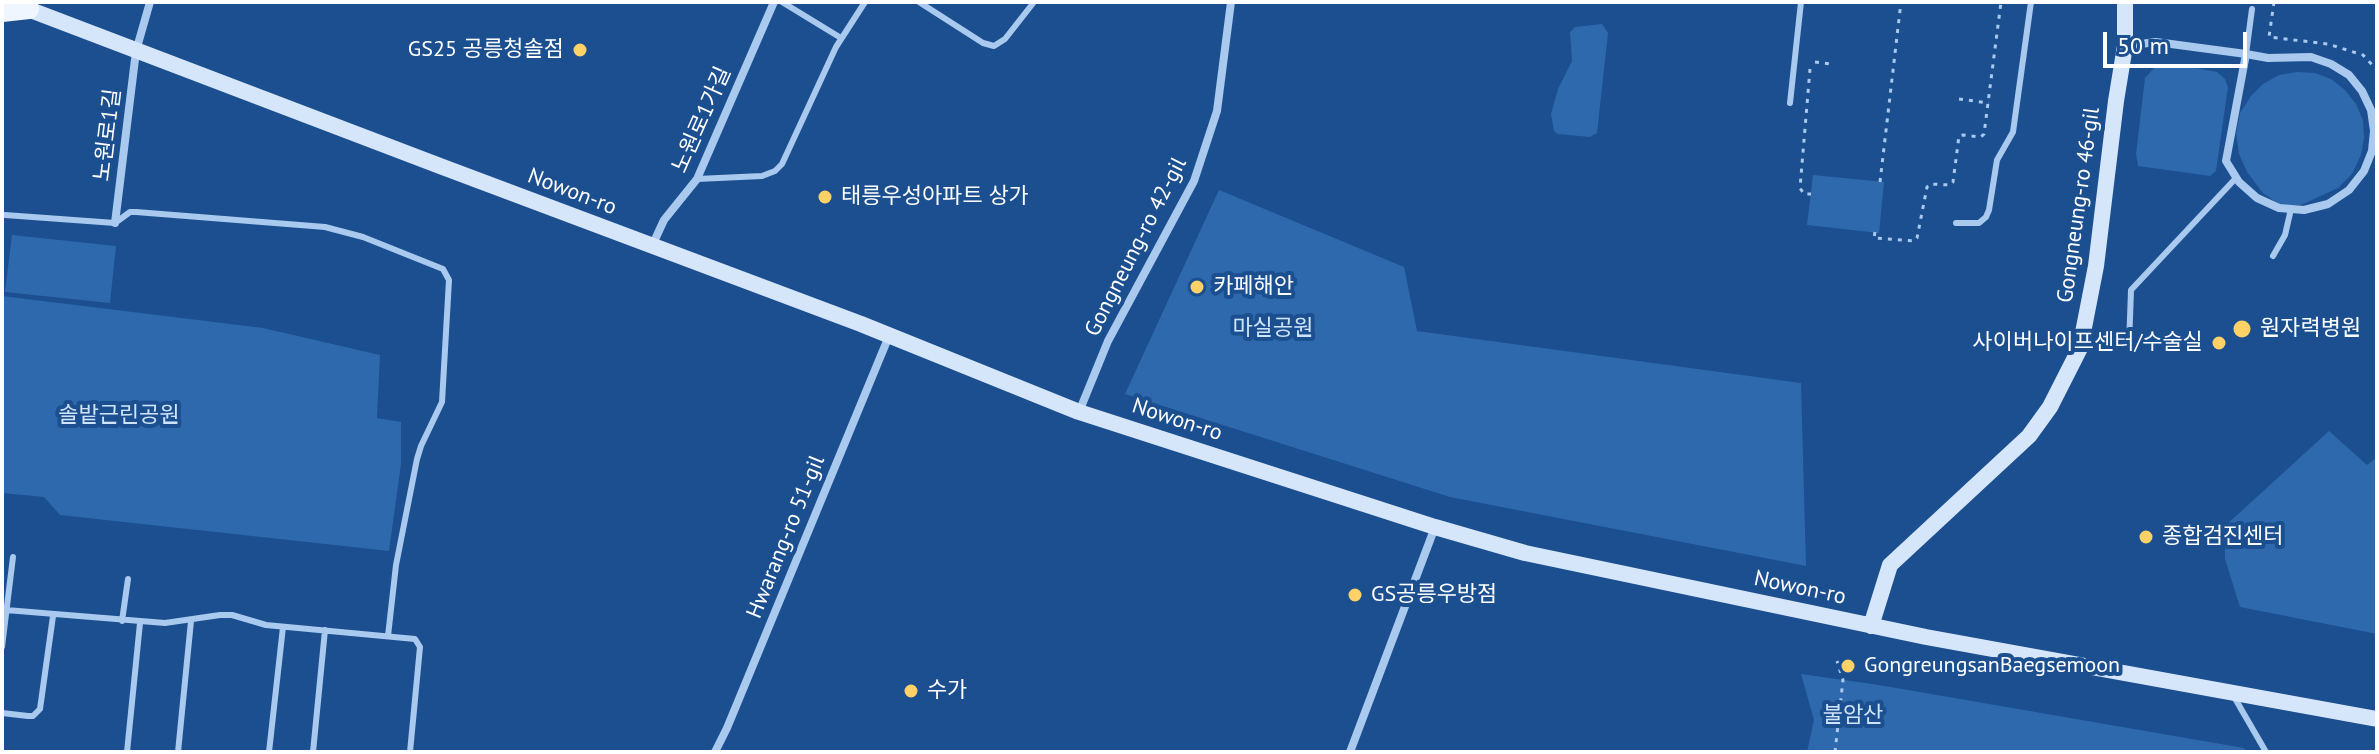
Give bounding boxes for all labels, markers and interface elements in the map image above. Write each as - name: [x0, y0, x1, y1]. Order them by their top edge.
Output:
- scale bar: [2107, 16, 2251, 66]
- text: 50 m: [2117, 30, 2169, 61]
- place label: GS25 공릉청솔점: [408, 37, 564, 63]
- marker: GS25 공릉청솔점: [571, 41, 589, 59]
- street label: 노원로1가길: [667, 63, 737, 177]
- street label: 노원로1길: [89, 87, 127, 183]
- street label: Gongneung-ro 46-gil: [2052, 106, 2106, 304]
- street label: Gongneung-ro 42-gil: [1079, 153, 1193, 341]
- street label: Nowon-ro: [524, 163, 620, 221]
- place label: 태릉우성아파트 상가: [841, 184, 1029, 210]
- marker: 태릉우성아파트 상가: [816, 188, 834, 206]
- place label: 카페해안: [1213, 274, 1294, 300]
- marker: 카페해안: [1188, 278, 1206, 296]
- park label: 마실공원: [1233, 316, 1313, 342]
- place label: 원자력병원: [2260, 316, 2361, 342]
- marker: 원자력병원: [2231, 318, 2253, 340]
- place label: 사이버나이프센터/수술실: [1973, 330, 2203, 356]
- marker: 사이버나이프센터/수술실: [2210, 334, 2228, 352]
- street label: Nowon-ro: [1129, 393, 1225, 447]
- park label: 솔밭근린공원: [58, 403, 180, 429]
- street label: Hwarang-ro 51-gil: [741, 452, 831, 622]
- place label: 종합검진센터: [2162, 524, 2283, 550]
- marker: 종합검진센터: [2137, 528, 2155, 546]
- street label: Nowon-ro: [1752, 565, 1848, 611]
- place label: GS공릉우방점: [1371, 582, 1497, 608]
- marker: GS공릉우방점: [1346, 586, 1364, 604]
- place label: GongreungsanBaegsemoon: [1864, 653, 2120, 679]
- marker: GongreungsanBaegsemoon: [1839, 657, 1857, 675]
- place label: 수가: [927, 678, 967, 704]
- marker: 수가: [902, 682, 920, 700]
- park label: 불암산: [1823, 703, 1883, 729]

